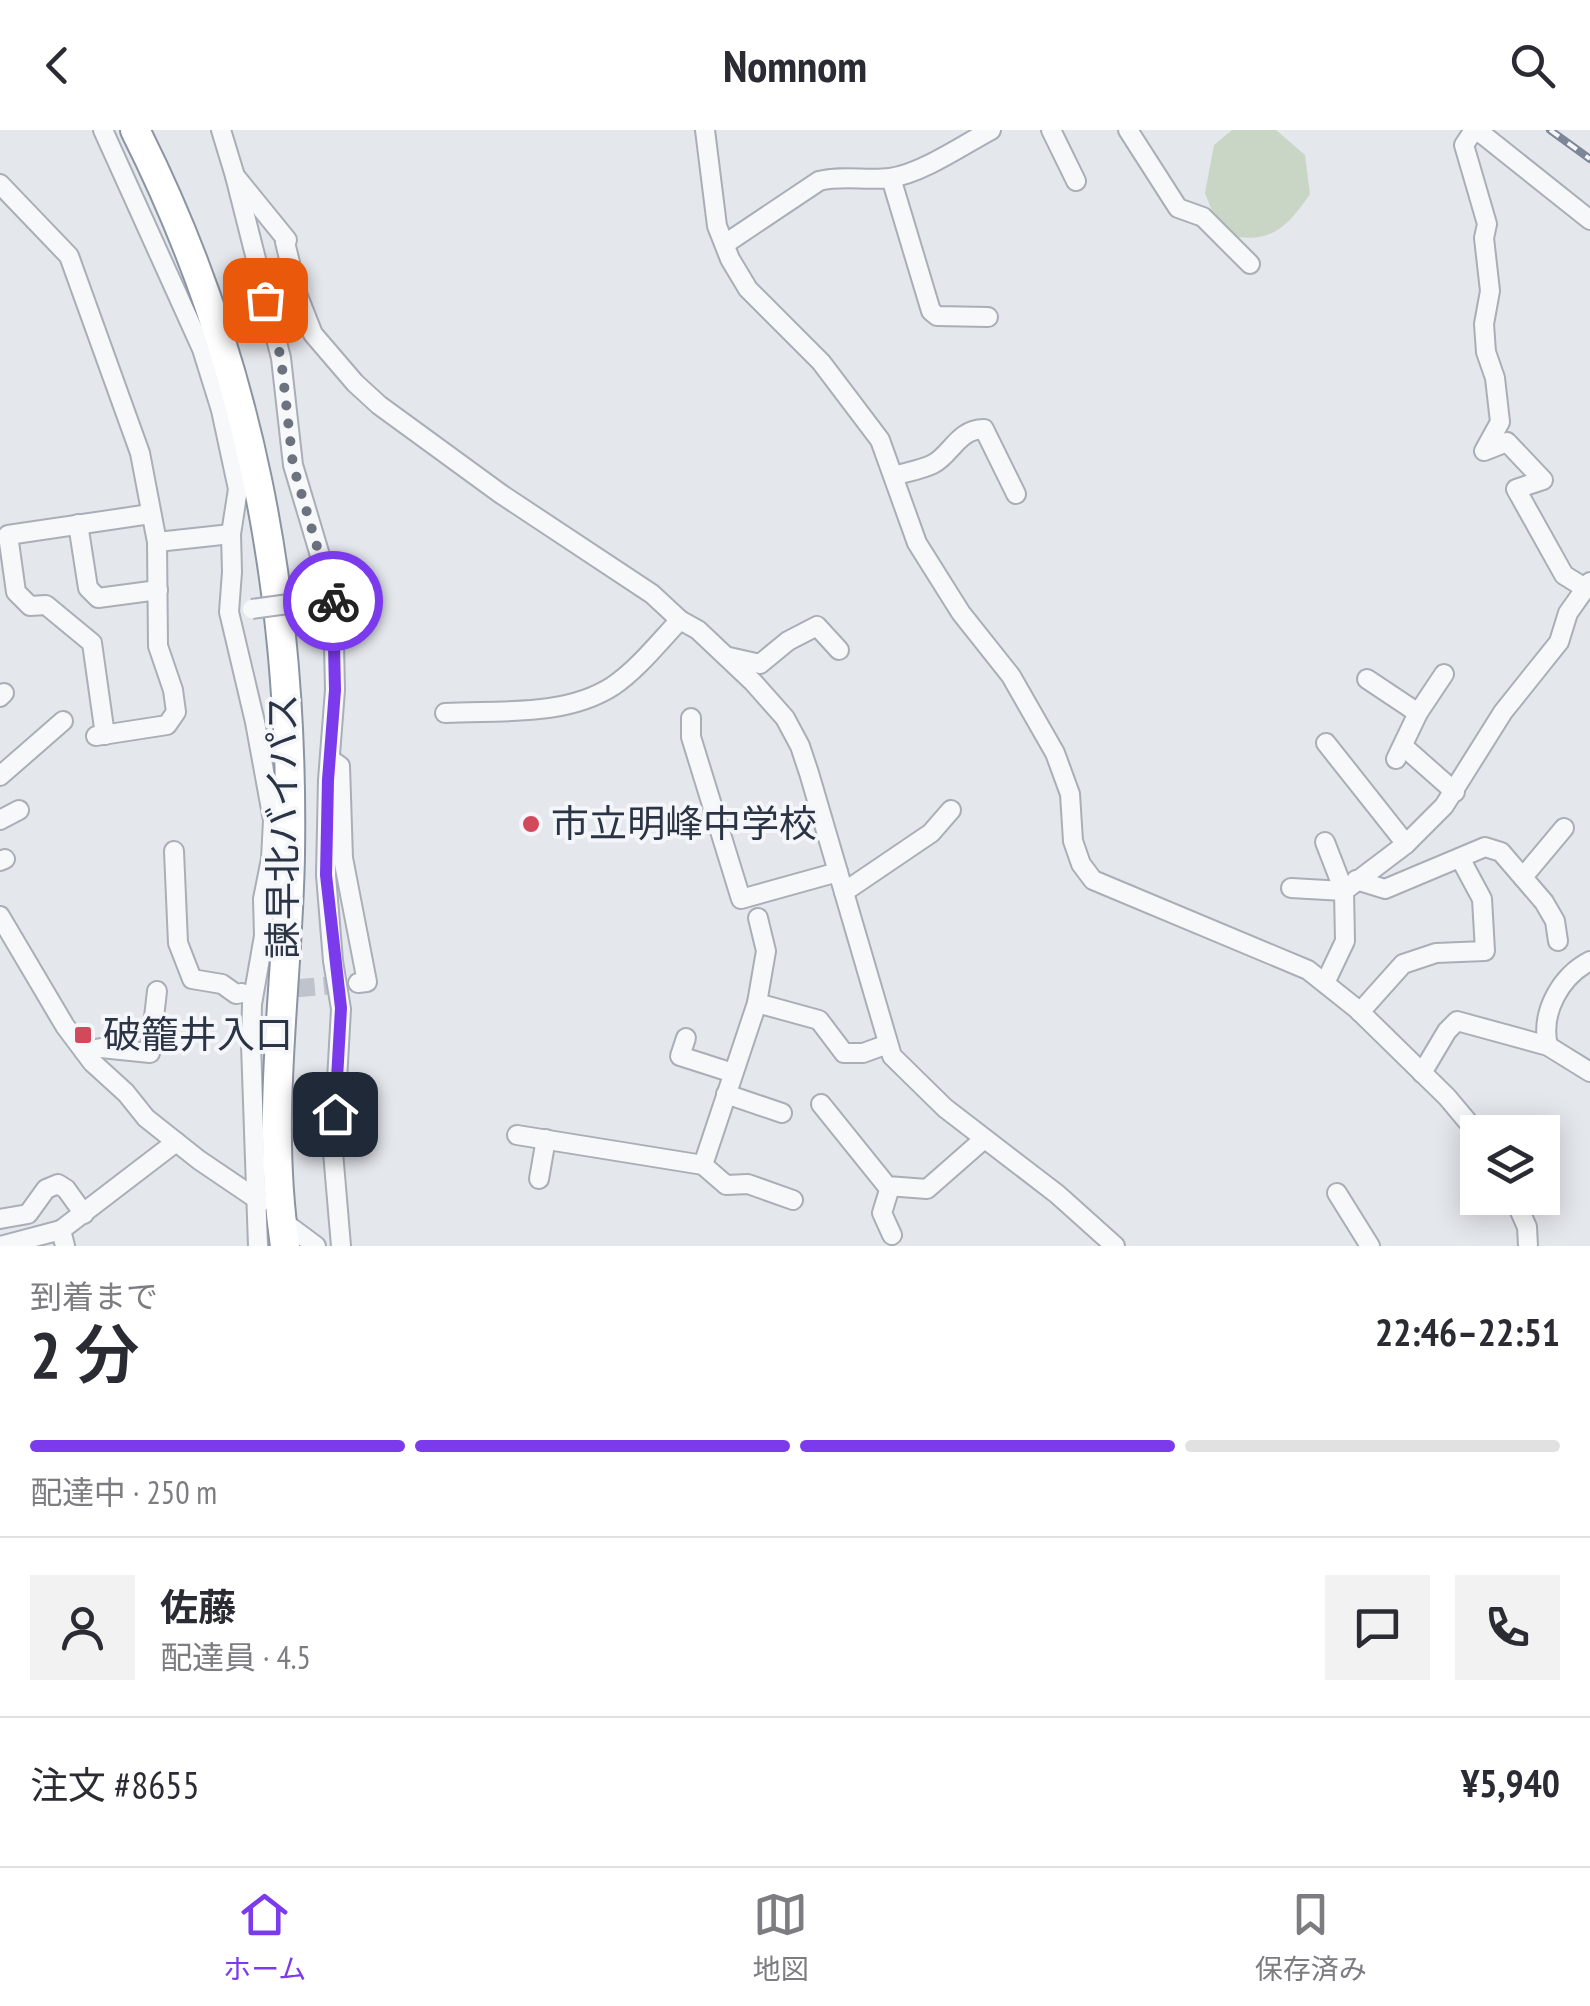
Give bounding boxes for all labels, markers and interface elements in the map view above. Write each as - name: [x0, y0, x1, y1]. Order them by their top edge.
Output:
- text: Nomnom: [723, 36, 867, 94]
- icon: back: [30, 38, 85, 93]
- icon: search: [1505, 38, 1560, 93]
- pin: [223, 258, 308, 343]
- icon: bag: [238, 273, 293, 328]
- courier: [283, 551, 383, 651]
- icon: bike: [306, 574, 361, 629]
- street label: 諫早北バイパス: [257, 693, 306, 959]
- place label: 市立明峰中学校: [551, 798, 817, 847]
- marker: 市立明峰中学校: [520, 813, 542, 835]
- place label: 破籠井入口: [103, 1009, 293, 1058]
- marker: 破籠井入口: [72, 1024, 94, 1046]
- pin: [293, 1072, 378, 1157]
- icon: home: [308, 1087, 363, 1142]
- map controls: [1460, 1115, 1560, 1215]
- button: layers: [1460, 1115, 1560, 1215]
- text: 到着まで: [30, 1275, 158, 1317]
- text: 22:46–22:51: [1375, 1307, 1560, 1356]
- text: 2 分: [30, 1312, 139, 1396]
- text: 配達中 · 250 m: [30, 1471, 217, 1513]
- button: person: [30, 1575, 135, 1680]
- button: chat: [1325, 1575, 1430, 1680]
- button: phone: [1455, 1575, 1560, 1680]
- text: 佐藤: [160, 1582, 236, 1631]
- text: 配達員 · 4.5: [160, 1636, 311, 1678]
- text: ¥5,940: [1461, 1758, 1560, 1807]
- text: 注文 #8655: [30, 1760, 200, 1809]
- tab: ホーム: [223, 1887, 306, 1987]
- tab: 地図: [753, 1887, 809, 1987]
- tab: 保存済み: [1255, 1887, 1367, 1987]

